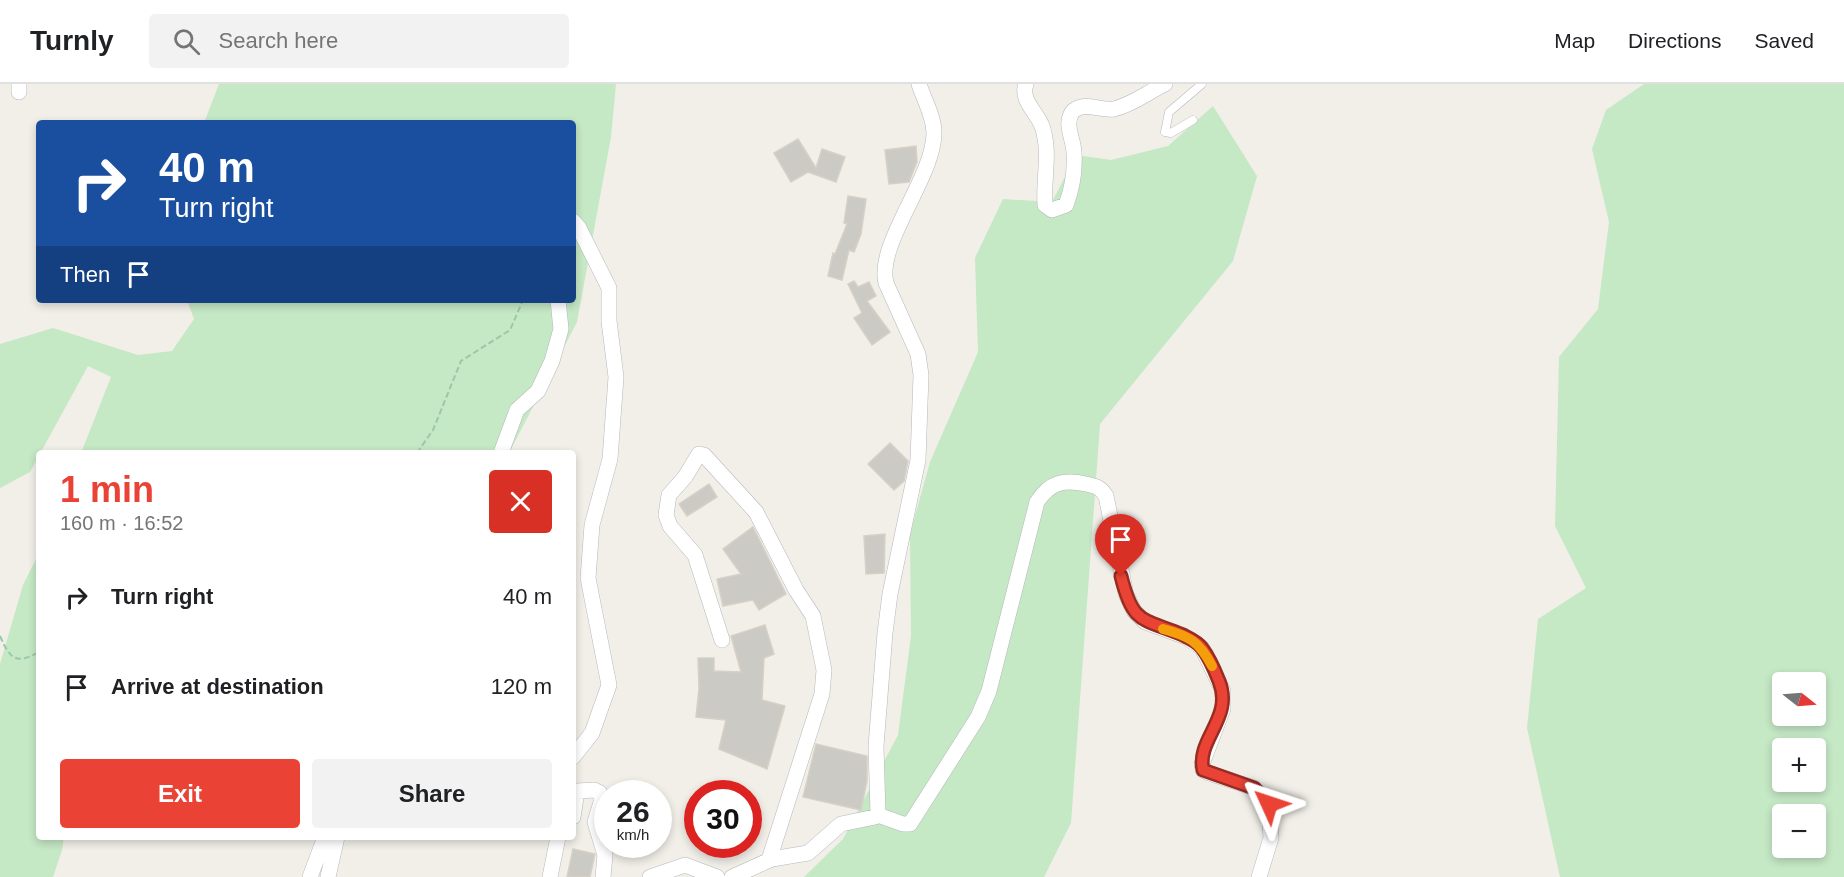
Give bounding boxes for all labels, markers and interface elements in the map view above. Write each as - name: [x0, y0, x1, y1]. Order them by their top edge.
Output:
- search box: [149, 14, 569, 68]
- text: Turnly: [30, 25, 113, 56]
- icon: search: [170, 25, 203, 58]
- text: Search here: [218, 28, 338, 53]
- text: Map: [1554, 29, 1595, 52]
- text: Directions: [1628, 29, 1721, 52]
- text: Saved: [1754, 29, 1814, 52]
- icon: right: [60, 144, 138, 222]
- text: 40 m: [159, 144, 255, 191]
- text: Turn right: [159, 193, 274, 223]
- icon: arrive: [122, 258, 155, 291]
- text: Then: [60, 262, 110, 287]
- text: 1 min: [60, 469, 154, 510]
- button: close: [489, 470, 552, 533]
- text: 160 m · 16:52: [60, 512, 183, 534]
- pin: [1095, 514, 1146, 576]
- icon: arrive: [1104, 523, 1137, 556]
- icon: right: [60, 581, 93, 614]
- text: Turn right: [111, 584, 213, 609]
- text: 40 m: [503, 584, 552, 609]
- icon: arrive: [60, 671, 93, 704]
- north arrow: [1772, 672, 1826, 726]
- map controls: [1772, 672, 1826, 858]
- text: Arrive at destination: [111, 674, 324, 699]
- text: 120 m: [491, 674, 552, 699]
- button: +: [1772, 738, 1826, 792]
- button: Exit: [60, 759, 300, 828]
- button: Share: [312, 759, 552, 828]
- position arrow: [1237, 772, 1301, 836]
- speed limit sign: 30: [684, 780, 762, 858]
- text: 26: [616, 795, 650, 828]
- button: −: [1772, 804, 1826, 858]
- text: km/h: [617, 826, 649, 843]

